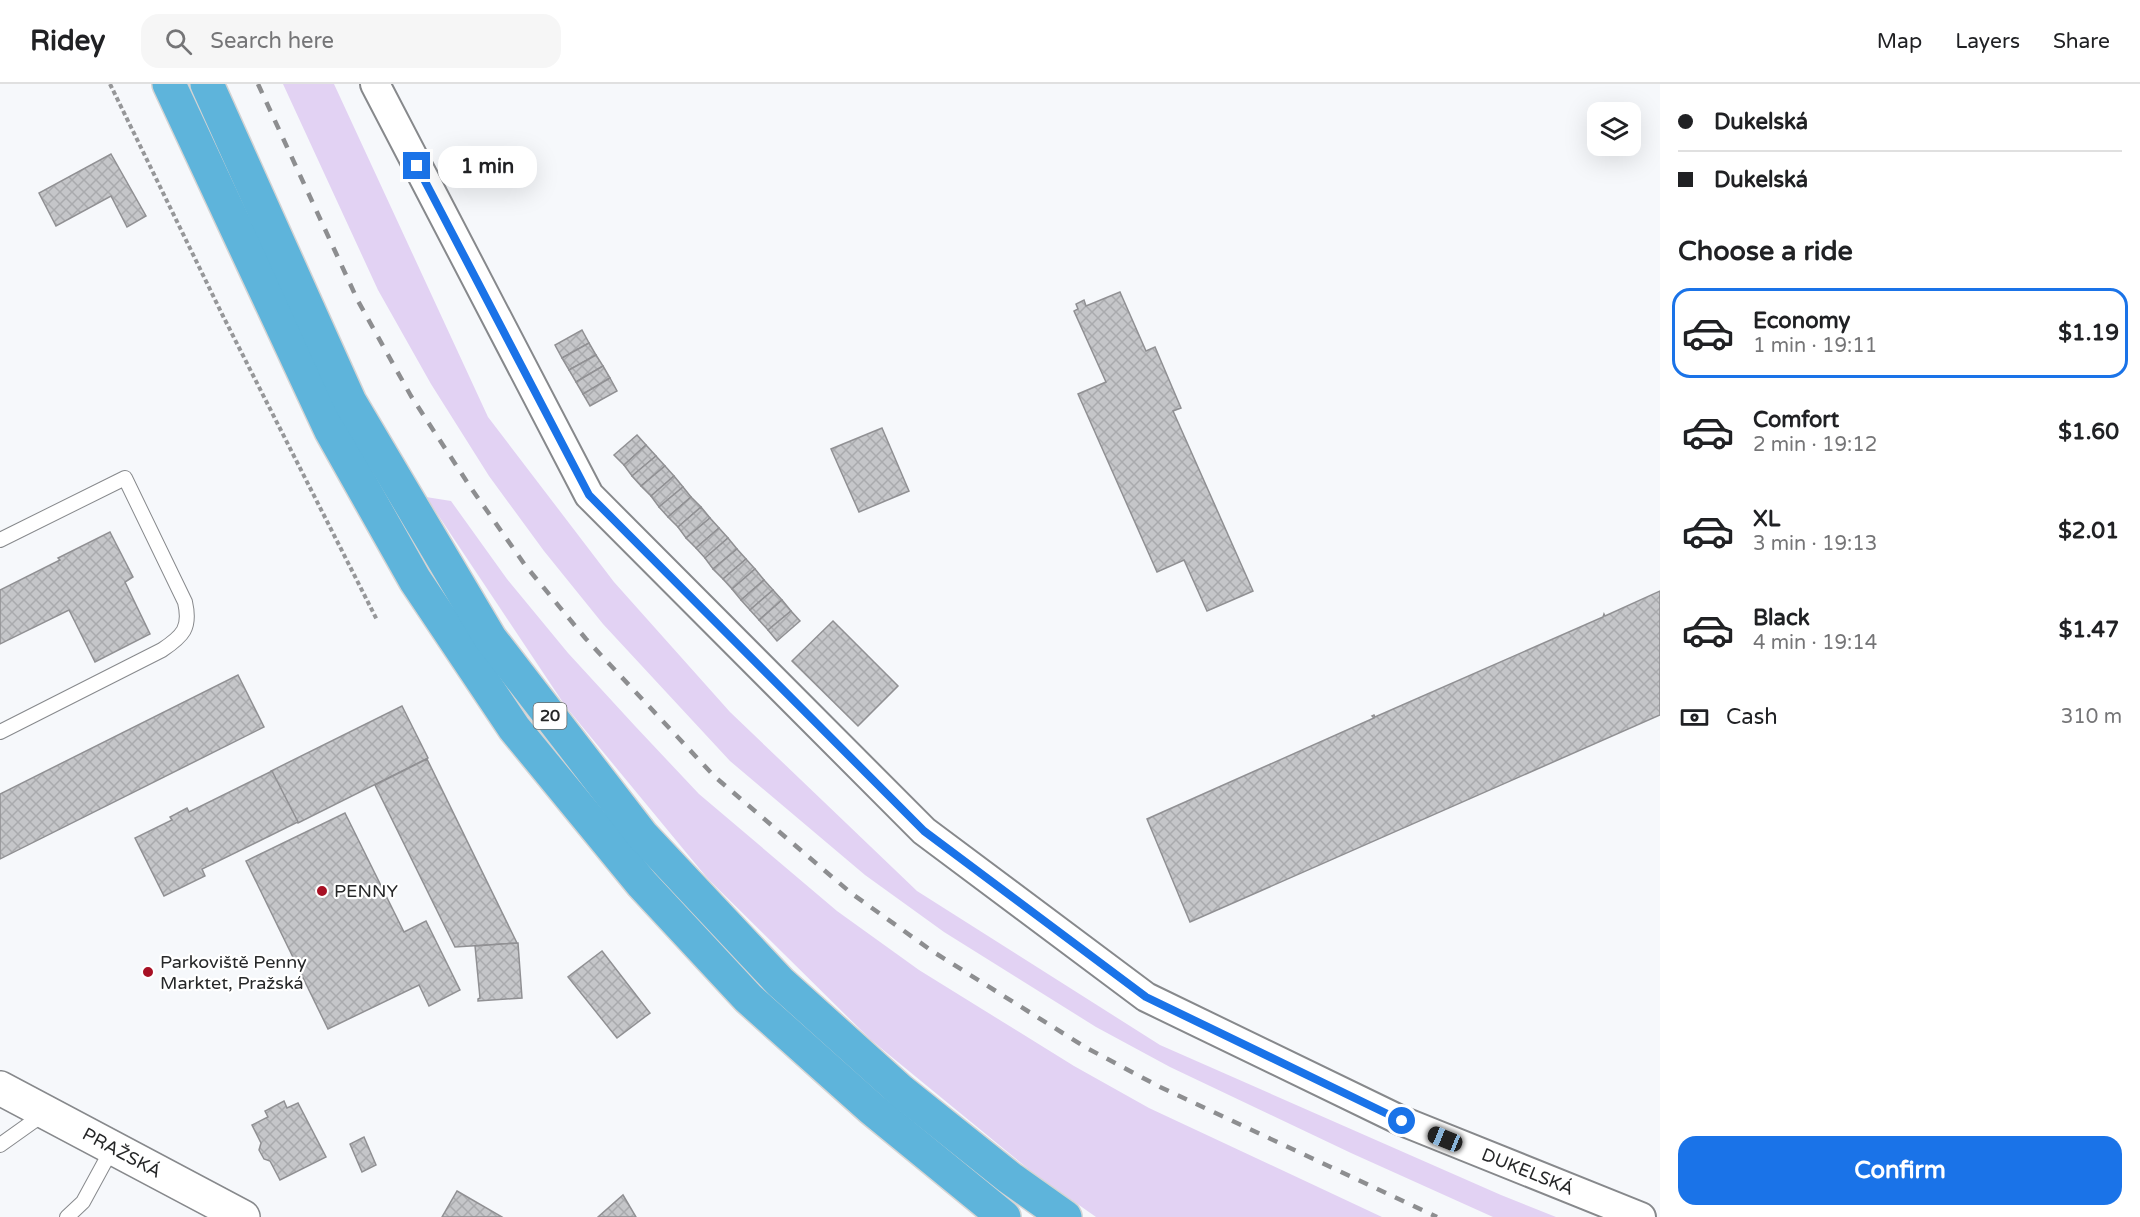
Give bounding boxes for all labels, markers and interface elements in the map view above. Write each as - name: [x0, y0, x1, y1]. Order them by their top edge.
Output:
- search box: [141, 14, 561, 68]
- text: Ridey: [30, 24, 105, 58]
- icon: search: [162, 25, 195, 58]
- text: Search here: [210, 28, 334, 54]
- text: Map: [1877, 29, 1922, 54]
- text: Layers: [1955, 29, 2020, 54]
- text: Share: [2053, 29, 2110, 54]
- map controls: [1587, 102, 1641, 156]
- button: layers: [1587, 102, 1641, 156]
- text: Dukelská: [1714, 109, 1808, 135]
- callout: 1 min: [438, 145, 537, 187]
- route end: [403, 152, 430, 179]
- text: 1 min: [461, 155, 514, 179]
- text: Dukelská: [1714, 167, 1808, 193]
- text: Choose a ride: [1678, 235, 1853, 268]
- icon: car: [1681, 306, 1735, 360]
- text: Economy: [1753, 308, 1850, 334]
- text: $1.19: [2058, 320, 2119, 346]
- text: 1 min · 19:11: [1753, 334, 1877, 358]
- icon: car: [1681, 405, 1735, 459]
- text: Comfort: [1753, 407, 1839, 433]
- text: $1.60: [2058, 419, 2119, 445]
- text: 2 min · 19:12: [1753, 433, 1877, 457]
- icon: car: [1681, 504, 1735, 558]
- text: XL: [1753, 506, 1780, 532]
- text: $2.01: [2058, 518, 2119, 544]
- text: 3 min · 19:13: [1753, 532, 1877, 556]
- icon: car: [1681, 603, 1735, 657]
- text: Black: [1753, 605, 1810, 631]
- text: $1.47: [2059, 617, 2119, 643]
- text: 4 min · 19:14: [1753, 631, 1877, 655]
- icon: cash: [1678, 701, 1711, 734]
- road number: 20: [534, 703, 566, 729]
- text: Cash: [1726, 704, 1778, 730]
- text: 310 m: [2061, 705, 2122, 729]
- place label: PENNY: [334, 880, 398, 902]
- marker: PENNY: [315, 884, 329, 898]
- place label: Parkoviště Penny Marktet, Pražská: [160, 951, 307, 994]
- marker: Parkoviště Penny Marktet, Pražská: [141, 965, 155, 979]
- route start: [1388, 1107, 1415, 1134]
- street label: PRAŽSKÁ: [79, 1123, 165, 1183]
- car: [1425, 1124, 1465, 1154]
- button: Confirm: [1678, 1136, 2122, 1205]
- street label: DUKELSKÁ: [1478, 1143, 1577, 1200]

